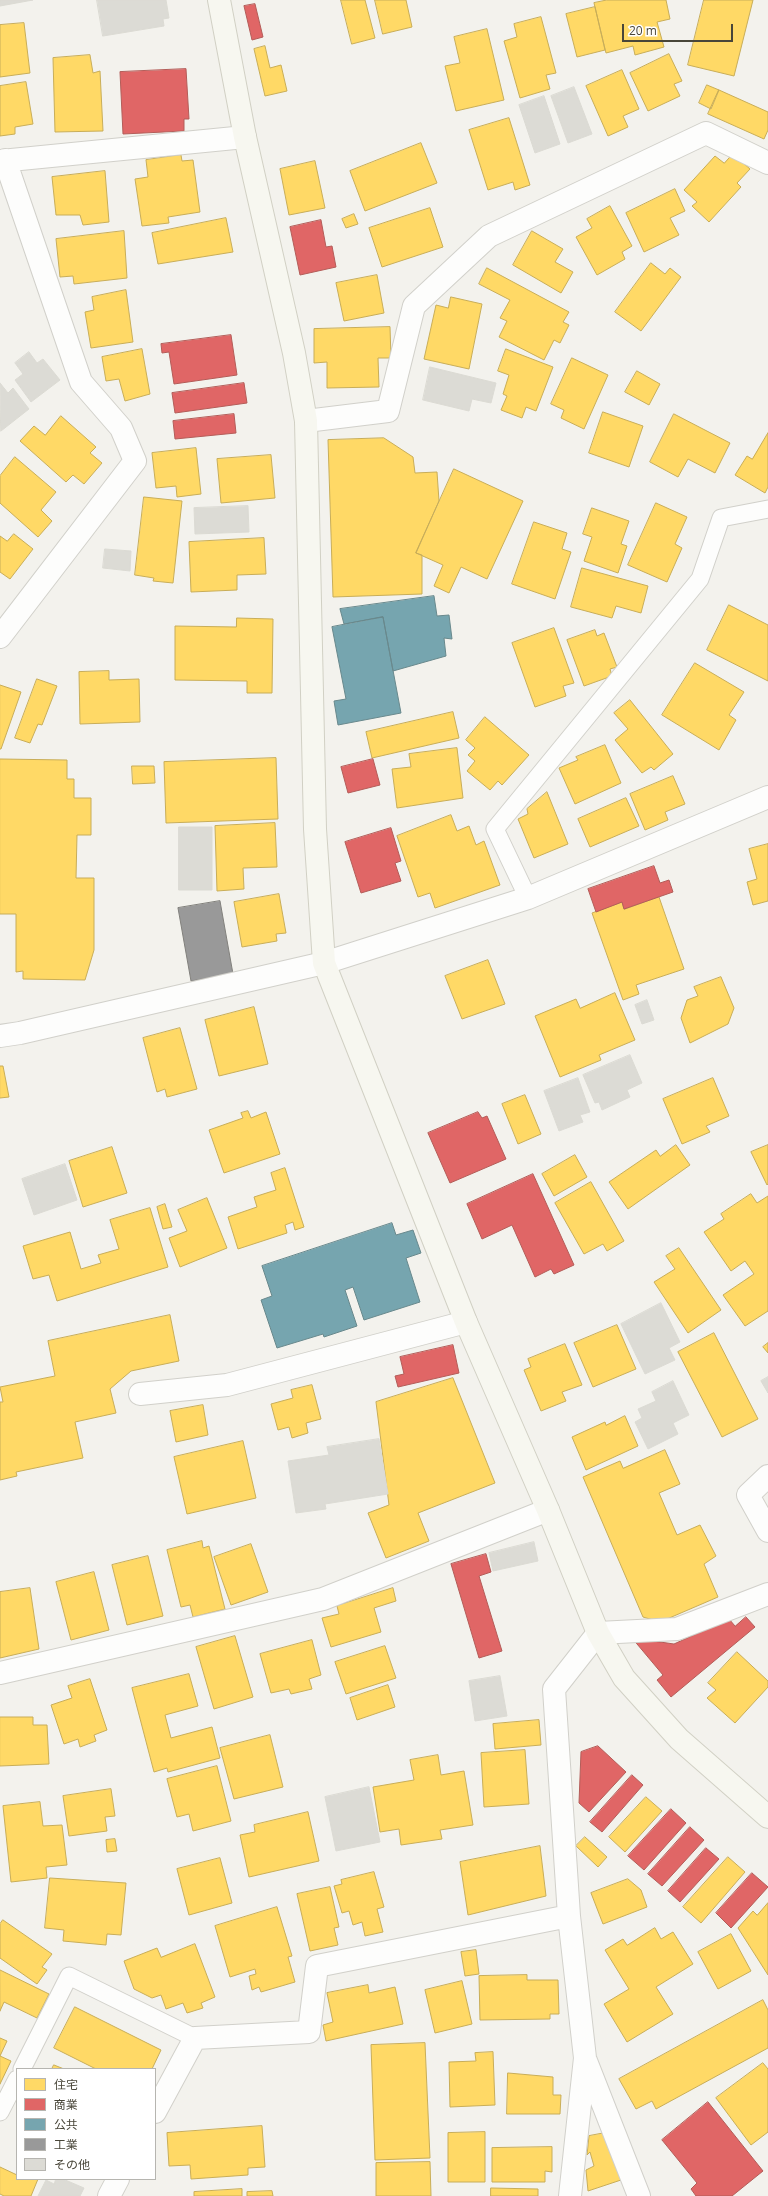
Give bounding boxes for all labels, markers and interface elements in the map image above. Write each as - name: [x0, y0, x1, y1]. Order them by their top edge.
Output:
- scale bar: [624, 16, 735, 42]
- text: 20 m: [629, 22, 657, 39]
- legend: [16, 2068, 156, 2180]
- text: 住宅: [54, 2076, 78, 2093]
- text: 商業: [54, 2096, 78, 2113]
- text: 公共: [54, 2116, 78, 2133]
- text: 工業: [54, 2136, 78, 2153]
- text: その他: [54, 2156, 90, 2173]

